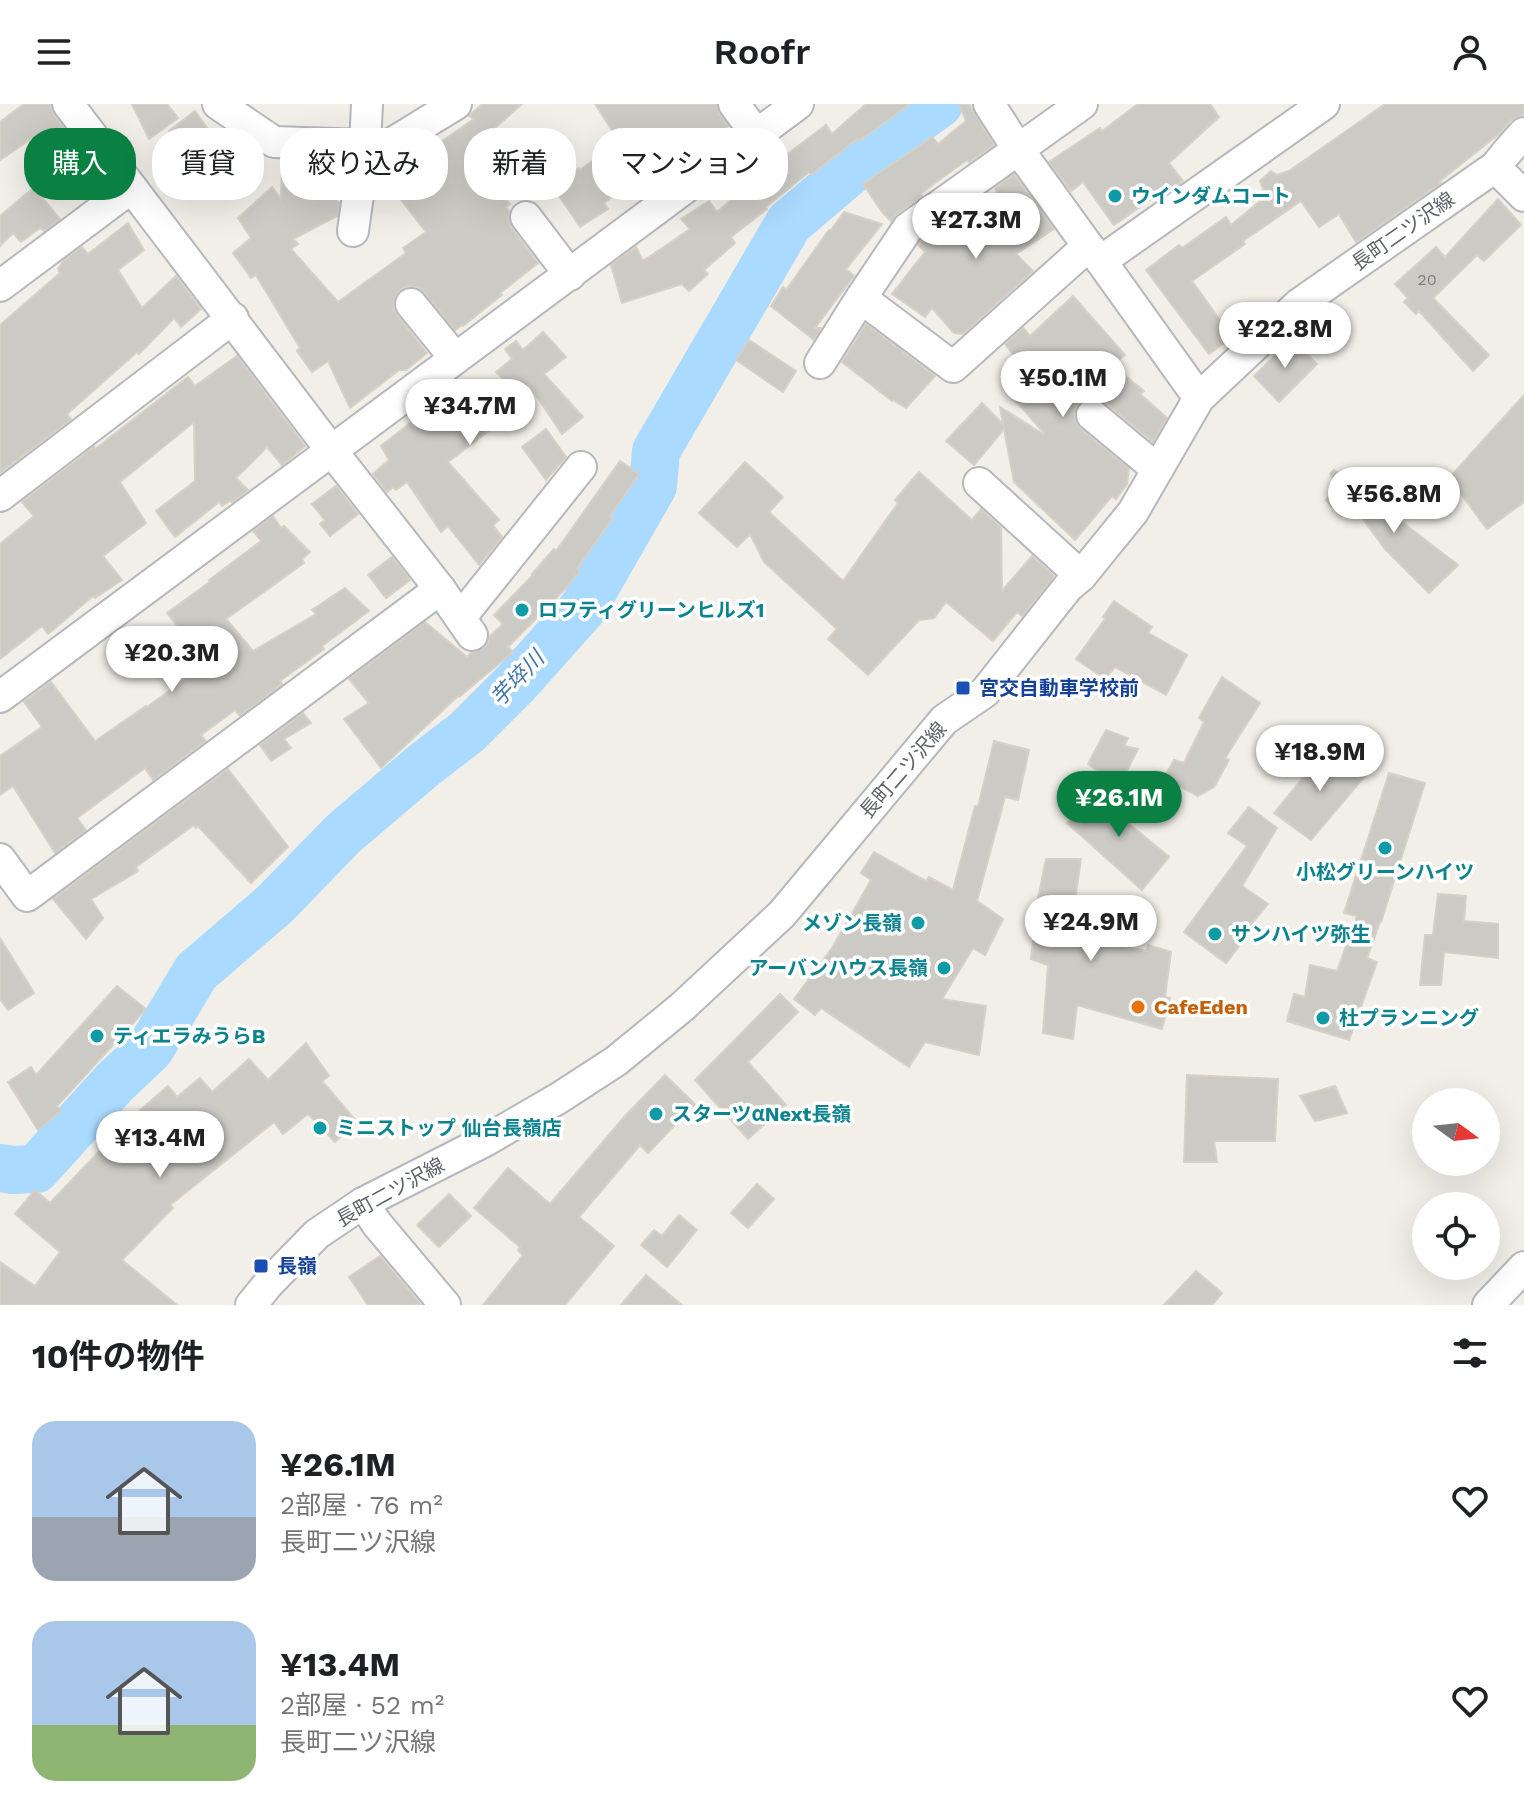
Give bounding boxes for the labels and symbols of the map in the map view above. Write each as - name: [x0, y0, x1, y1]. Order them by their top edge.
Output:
- place label: ウインダムコート: [1131, 184, 1291, 208]
- marker: ウインダムコート: [1106, 187, 1124, 205]
- street label: 長町二ツ沢線: [1347, 187, 1459, 275]
- pin: ¥27.3M: [911, 193, 1041, 261]
- house number: 20: [1417, 270, 1437, 289]
- pin: ¥22.8M: [1220, 302, 1350, 370]
- pin: ¥50.1M: [998, 351, 1128, 419]
- pin: ¥34.7M: [405, 379, 535, 447]
- pin: ¥56.8M: [1329, 467, 1459, 535]
- place label: ロフティグリーンヒルズ1: [538, 598, 764, 622]
- marker: ロフティグリーンヒルズ1: [513, 601, 531, 619]
- pin: ¥20.3M: [107, 626, 237, 694]
- water label: 芋埣川: [486, 644, 550, 711]
- place label: 宮交自動車学校前: [979, 676, 1139, 700]
- marker: 宮交自動車学校前: [954, 679, 972, 697]
- street label: 長町二ツ沢線: [855, 717, 951, 823]
- pin: ¥18.9M: [1255, 725, 1385, 793]
- pin: ¥26.1M: [1054, 771, 1184, 839]
- marker: 小松グリーンハイツ: [1376, 839, 1394, 857]
- place label: 小松グリーンハイツ: [1296, 860, 1474, 884]
- pin: ¥24.9M: [1026, 895, 1156, 963]
- place label: メゾン長嶺: [802, 911, 902, 935]
- marker: メゾン長嶺: [909, 914, 927, 932]
- place label: サンハイツ弥生: [1231, 922, 1371, 946]
- marker: サンハイツ弥生: [1206, 925, 1224, 943]
- place label: アーバンハウス長嶺: [748, 956, 928, 980]
- marker: アーバンハウス長嶺: [935, 959, 953, 977]
- place label: CafeEden: [1154, 995, 1248, 1019]
- marker: CafeEden: [1129, 998, 1147, 1016]
- place label: 杜プランニング: [1339, 1006, 1479, 1030]
- marker: 杜プランニング: [1314, 1009, 1332, 1027]
- place label: ティエラみうらB: [113, 1024, 265, 1048]
- marker: ティエラみうらB: [88, 1027, 106, 1045]
- north arrow: [1412, 1088, 1500, 1176]
- place label: スターツαNext長嶺: [672, 1102, 851, 1126]
- marker: スターツαNext長嶺: [647, 1105, 665, 1123]
- pin: ¥13.4M: [95, 1111, 225, 1179]
- place label: ミニストップ 仙台長嶺店: [336, 1116, 562, 1140]
- marker: ミニストップ 仙台長嶺店: [311, 1119, 329, 1137]
- street label: 長町二ツ沢線: [332, 1152, 448, 1232]
- place label: 長嶺: [277, 1254, 317, 1278]
- marker: 長嶺: [252, 1257, 270, 1275]

